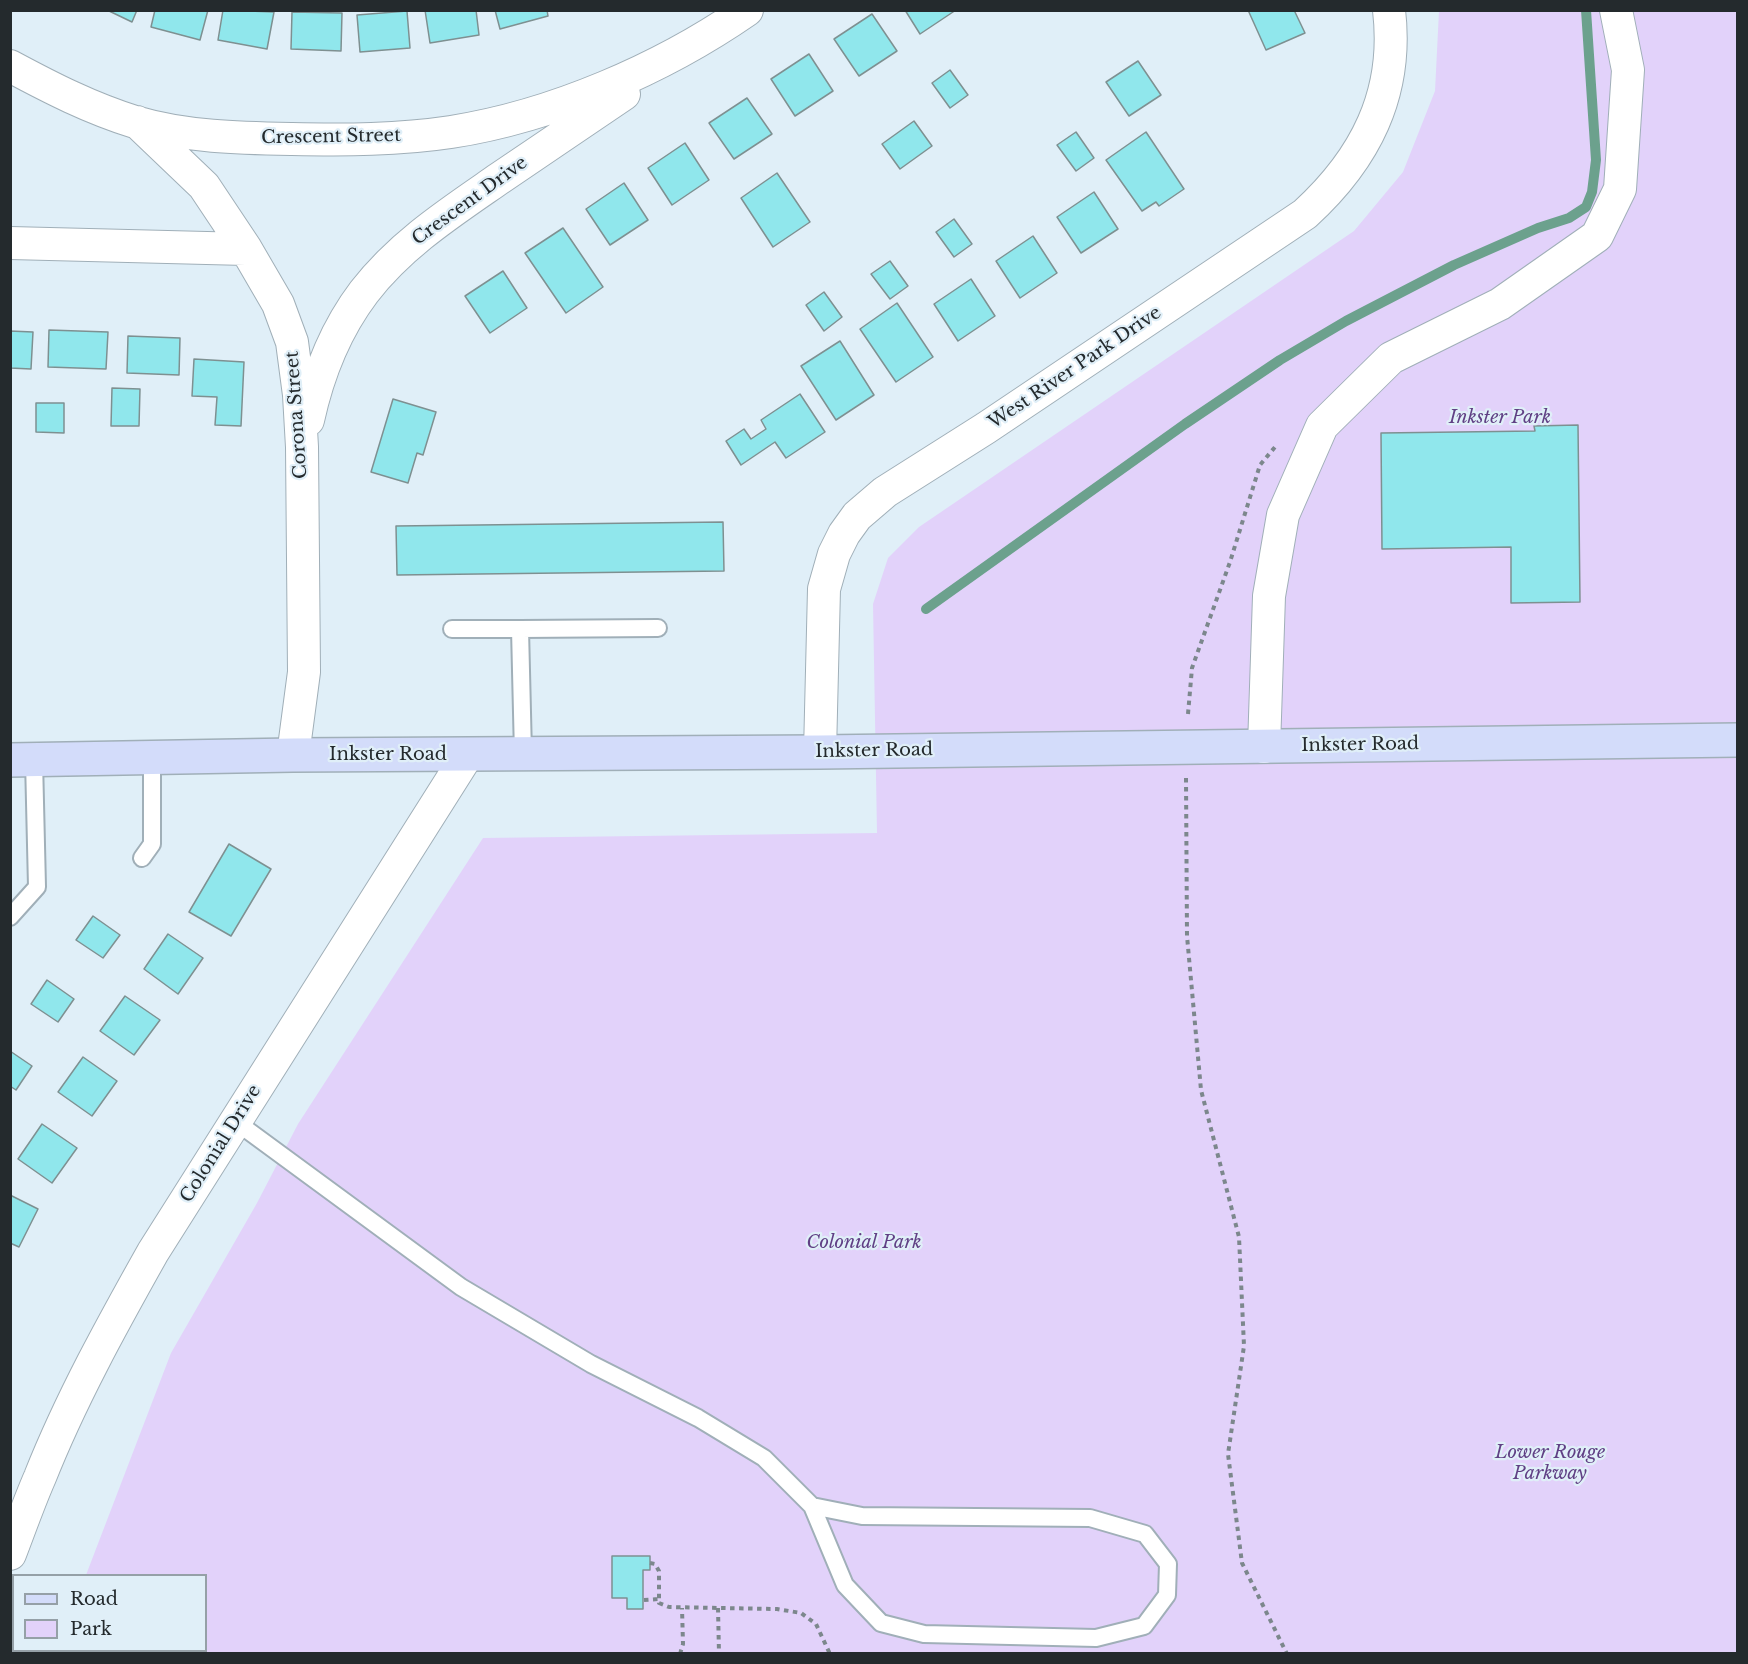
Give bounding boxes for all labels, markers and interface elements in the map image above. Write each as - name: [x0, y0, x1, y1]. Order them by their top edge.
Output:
- street label: Crescent Street: [261, 125, 401, 149]
- street label: Crescent Drive: [408, 152, 532, 250]
- street label: West River Park Drive: [985, 302, 1165, 434]
- street label: Corona Street: [282, 350, 312, 480]
- park label: Inkster Park: [1449, 407, 1551, 429]
- street label: Inkster Road: [1301, 733, 1419, 757]
- street label: Inkster Road: [815, 739, 933, 763]
- street label: Inkster Road: [329, 744, 447, 766]
- street label: Colonial Drive: [176, 1081, 266, 1207]
- park label: Colonial Park: [806, 1232, 922, 1254]
- park label: Lower Rouge Parkway: [1495, 1442, 1605, 1484]
- legend: [12, 1574, 207, 1652]
- text: Road: [70, 1588, 118, 1610]
- text: Park: [70, 1618, 112, 1640]

